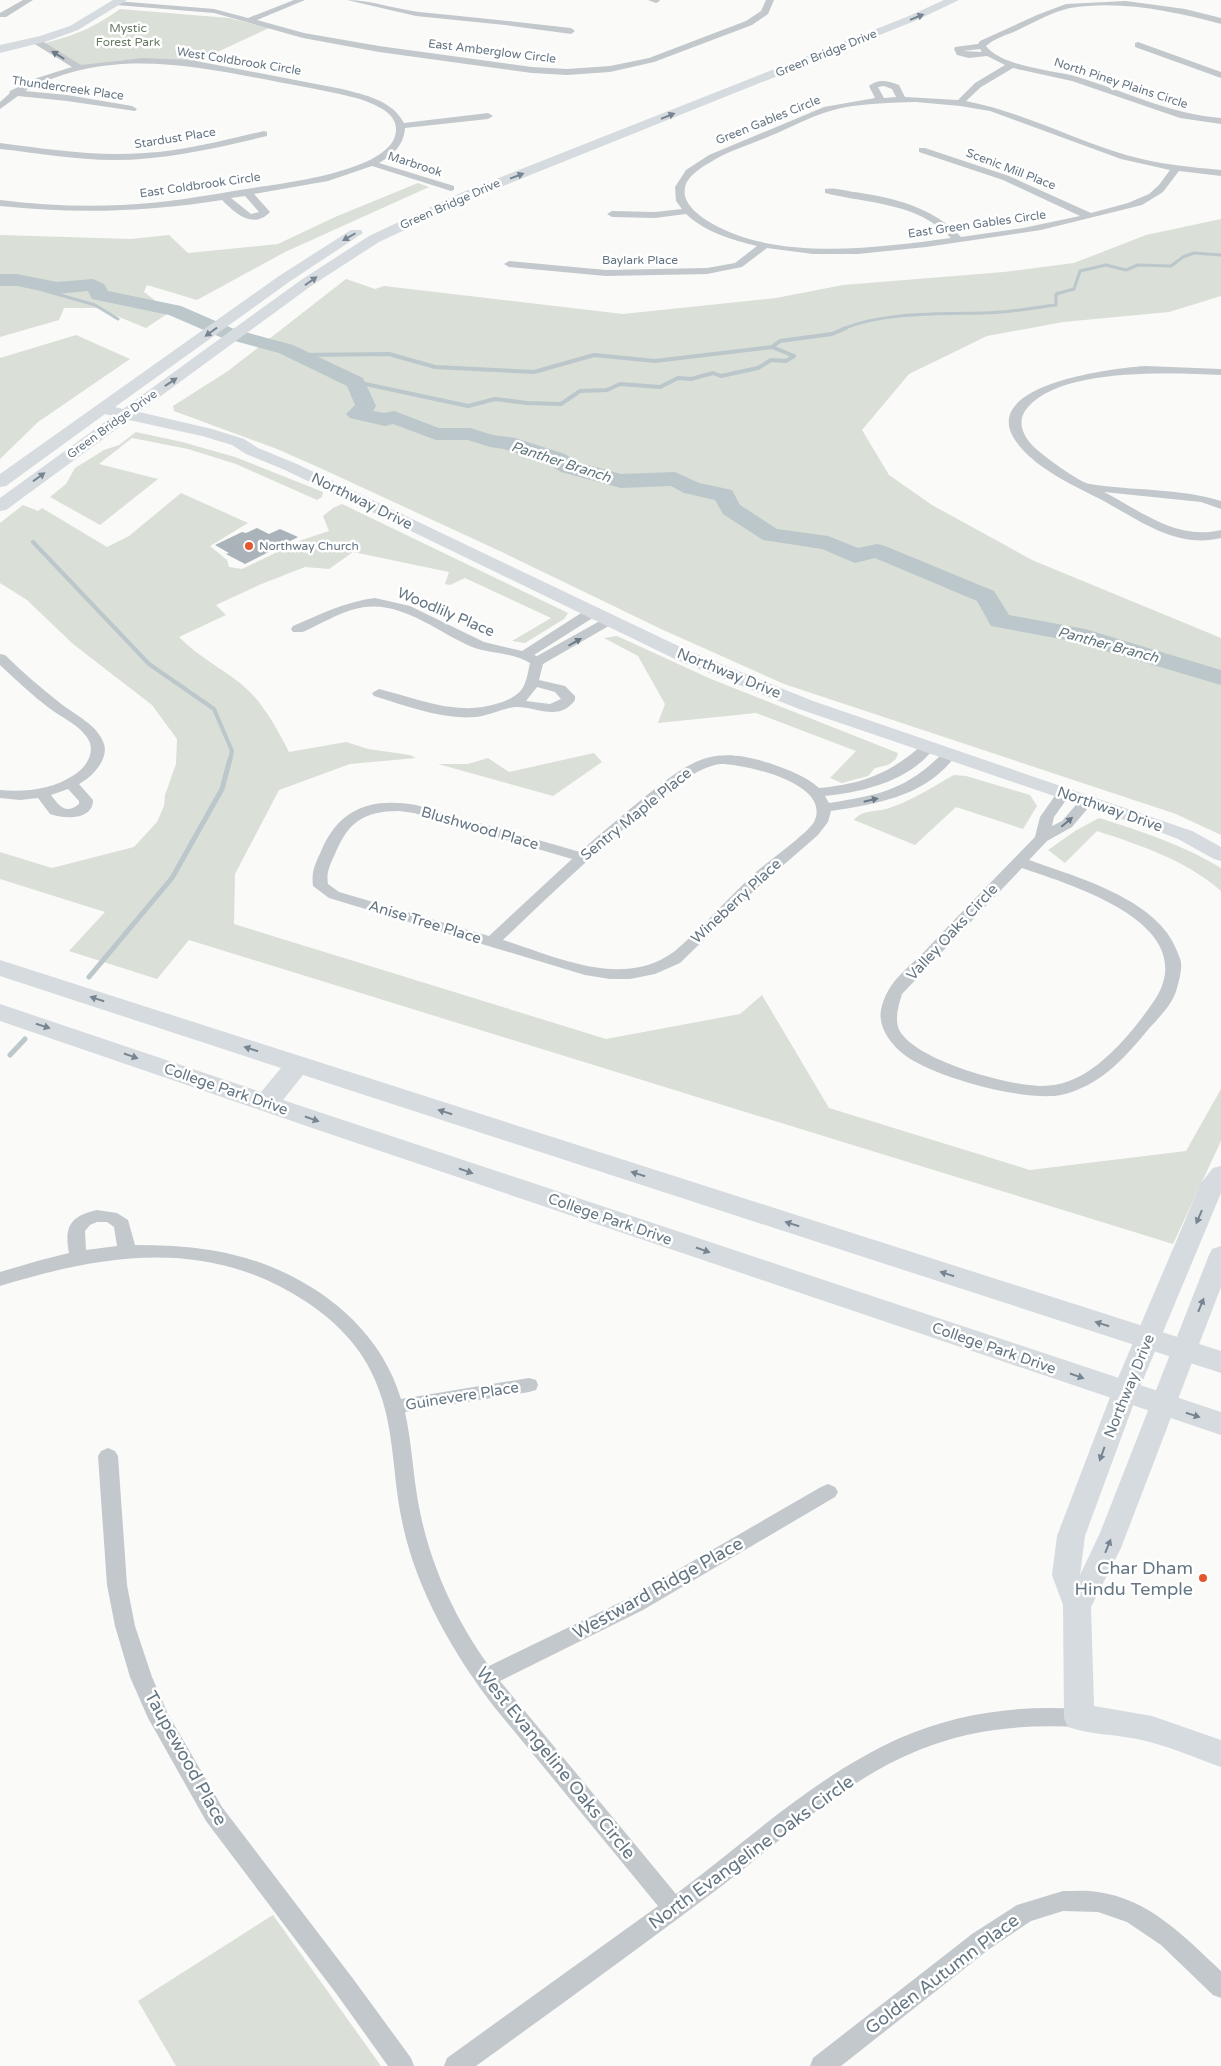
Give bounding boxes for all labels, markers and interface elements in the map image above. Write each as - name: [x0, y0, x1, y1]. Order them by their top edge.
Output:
- one-way arrow: [910, 13, 925, 21]
- park label: Mystic Forest Park: [96, 21, 161, 49]
- street label: Green Bridge Drive: [773, 26, 879, 80]
- street label: East Amberglow Circle: [427, 36, 557, 66]
- street label: West Coldbrook Circle: [176, 44, 303, 78]
- one-way arrow: [52, 50, 65, 59]
- street label: North Piney Plains Circle: [1052, 55, 1190, 111]
- street label: Thundercreek Place: [11, 73, 125, 103]
- street label: Green Gables Circle: [714, 93, 822, 147]
- one-way arrow: [661, 112, 676, 120]
- street label: Stardust Place: [133, 125, 217, 151]
- street label: Scenic Mill Place: [964, 145, 1058, 193]
- street label: Marbrook: [386, 149, 444, 179]
- street label: East Coldbrook Circle: [139, 170, 262, 200]
- one-way arrow: [510, 172, 525, 180]
- street label: Green Bridge Drive: [398, 176, 502, 232]
- street label: East Green Gables Circle: [907, 207, 1047, 241]
- one-way arrow: [343, 233, 356, 242]
- street label: Baylark Place: [602, 253, 678, 267]
- one-way arrow: [304, 276, 317, 286]
- one-way arrow: [204, 327, 218, 337]
- one-way arrow: [164, 377, 178, 387]
- street label: Green Bridge Drive: [64, 386, 160, 461]
- water label: Panther Branch: [509, 438, 613, 486]
- street label: Northway Drive: [308, 469, 416, 533]
- one-way arrow: [32, 472, 46, 482]
- place label: Northway Church: [259, 539, 359, 553]
- marker: Northway Church: [243, 540, 255, 552]
- street label: Woodlily Place: [395, 583, 497, 641]
- water label: Panther Branch: [1056, 623, 1161, 667]
- one-way arrow: [568, 637, 581, 646]
- street label: Northway Drive: [674, 644, 784, 702]
- street label: Sentry Maple Place: [577, 764, 695, 864]
- street label: Northway Drive: [1055, 783, 1165, 835]
- one-way arrow: [864, 796, 879, 804]
- street label: Blushwood Place: [419, 803, 541, 853]
- one-way arrow: [1060, 817, 1073, 828]
- street label: Wineberry Place: [687, 855, 785, 947]
- street label: Valley Oaks Circle: [903, 880, 1001, 984]
- street label: Anise Tree Place: [367, 896, 483, 948]
- one-way arrow: [89, 995, 104, 1002]
- one-way arrow: [35, 1022, 50, 1030]
- one-way arrow: [244, 1045, 259, 1052]
- one-way arrow: [124, 1052, 139, 1060]
- street label: College Park Drive: [162, 1059, 290, 1119]
- one-way arrow: [437, 1107, 452, 1115]
- one-way arrow: [305, 1116, 320, 1123]
- one-way arrow: [459, 1168, 474, 1175]
- one-way arrow: [630, 1170, 645, 1177]
- street label: College Park Drive: [546, 1189, 674, 1249]
- one-way arrow: [1194, 1210, 1202, 1224]
- one-way arrow: [785, 1220, 800, 1227]
- one-way arrow: [696, 1247, 711, 1255]
- one-way arrow: [939, 1270, 954, 1278]
- one-way arrow: [1197, 1298, 1205, 1312]
- street label: College Park Drive: [930, 1318, 1058, 1378]
- one-way arrow: [1094, 1320, 1109, 1327]
- street label: Northway Drive: [1100, 1331, 1158, 1441]
- one-way arrow: [1070, 1373, 1085, 1380]
- street label: Guinevere Place: [404, 1378, 520, 1414]
- one-way arrow: [1185, 1411, 1200, 1419]
- one-way arrow: [1098, 1447, 1106, 1462]
- street label: Westward Ridge Place: [569, 1532, 747, 1644]
- one-way arrow: [1104, 1539, 1112, 1553]
- place label: Char Dham Hindu Temple: [1075, 1557, 1193, 1600]
- marker: Char Dham Hindu Temple: [1197, 1572, 1209, 1584]
- street label: West Evangeline Oaks Circle: [472, 1662, 640, 1864]
- street label: Taupewood Place: [140, 1687, 232, 1829]
- street label: North Evangeline Oaks Circle: [644, 1770, 858, 1934]
- street label: Golden Autumn Place: [861, 1909, 1023, 2039]

